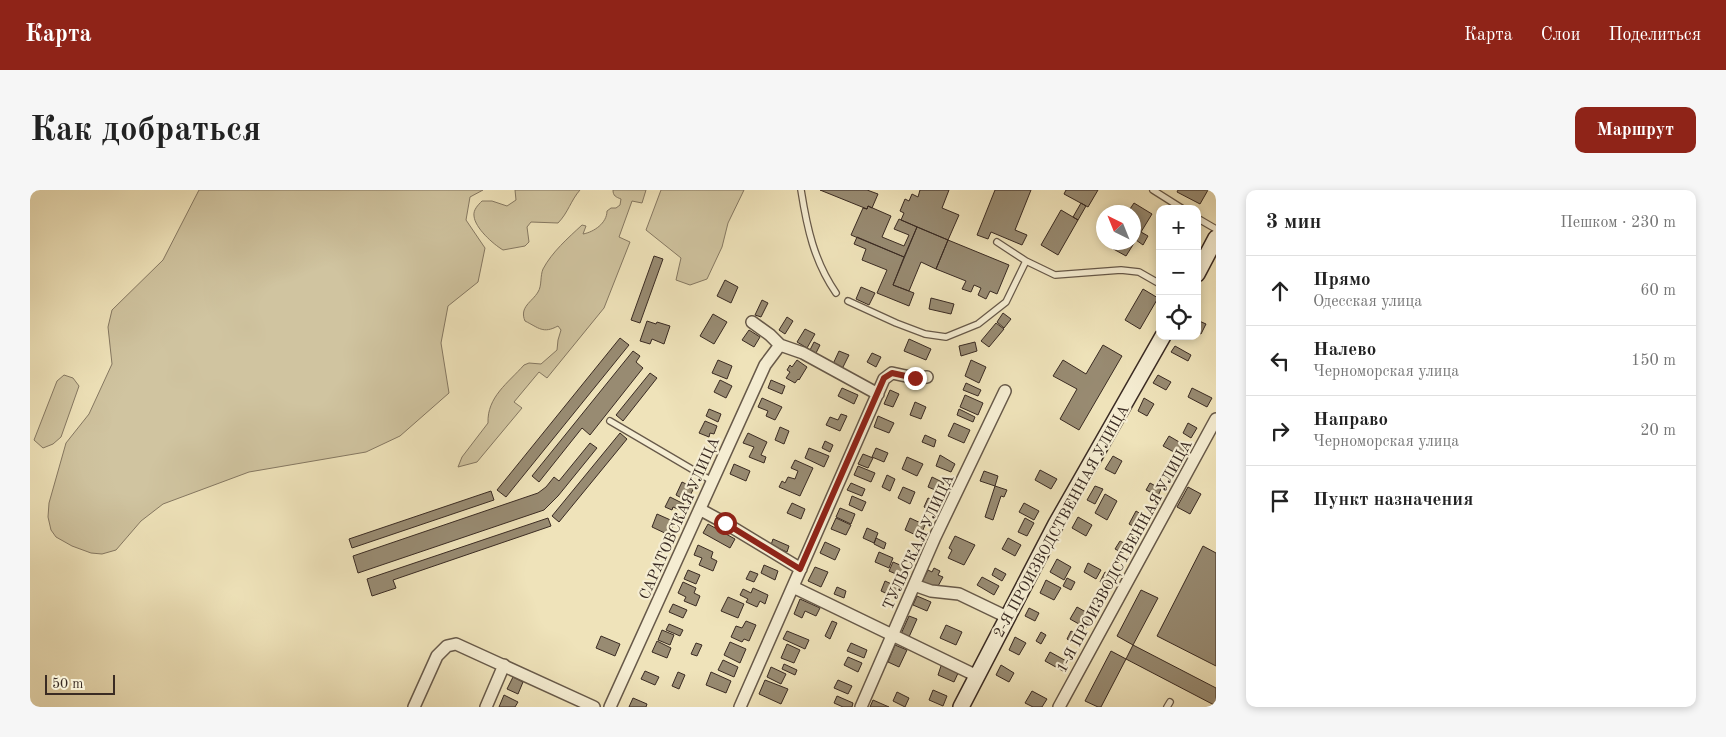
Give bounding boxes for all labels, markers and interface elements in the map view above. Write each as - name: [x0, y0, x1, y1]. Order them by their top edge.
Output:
- text: Карта: [25, 23, 92, 47]
- text: Карта: [1464, 26, 1513, 44]
- text: Слои: [1541, 26, 1580, 44]
- text: Поделиться: [1608, 26, 1701, 44]
- button: Маршрут: [1575, 107, 1696, 153]
- text: Как добраться: [30, 113, 261, 148]
- north arrow: [1096, 205, 1141, 250]
- map controls: [1156, 205, 1201, 340]
- button: +: [1156, 205, 1201, 250]
- text: 3 мин: [1266, 212, 1321, 233]
- text: Пешком · 230 m: [1560, 215, 1676, 231]
- button: −: [1156, 250, 1201, 295]
- text: Прямо: [1313, 271, 1371, 290]
- icon: ahead: [1266, 277, 1294, 305]
- text: 60 m: [1640, 283, 1676, 299]
- text: Одесская улица: [1313, 294, 1422, 310]
- button: locate: [1156, 295, 1201, 340]
- text: Налево: [1313, 341, 1376, 360]
- icon: left: [1266, 347, 1294, 375]
- text: 150 m: [1631, 353, 1676, 369]
- text: Черноморская улица: [1313, 364, 1459, 380]
- route end: [904, 367, 927, 390]
- street label: 2-Я ПРОИЗВОДСТВЕННАЯ УЛИЦА: [992, 402, 1133, 641]
- text: Направо: [1313, 411, 1388, 430]
- icon: right: [1266, 417, 1294, 445]
- text: 20 m: [1640, 423, 1676, 439]
- text: Черноморская улица: [1313, 434, 1459, 450]
- street label: САРАТОВСКАЯ УЛИЦА: [638, 435, 723, 602]
- street label: 1-Я ПРОИЗВОДСТВЕННАЯ УЛИЦА: [1055, 437, 1196, 676]
- street label: ТУЛЬСКАЯ УЛИЦА: [881, 472, 958, 613]
- icon: arrive: [1266, 487, 1294, 515]
- text: Пункт назначения: [1313, 491, 1473, 510]
- route start: [714, 512, 737, 535]
- scale bar: [45, 672, 115, 695]
- text: 50 m: [52, 677, 83, 691]

